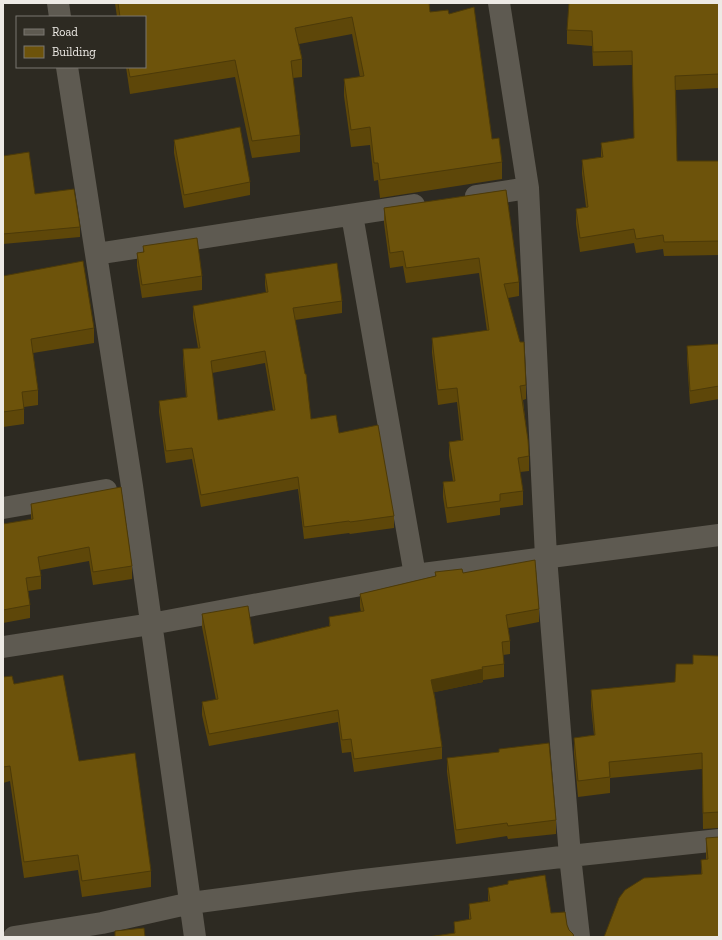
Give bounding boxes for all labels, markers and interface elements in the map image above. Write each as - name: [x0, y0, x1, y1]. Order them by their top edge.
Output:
- legend: [16, 16, 146, 68]
- text: Road: [52, 25, 78, 39]
- text: Building: [52, 45, 96, 59]

